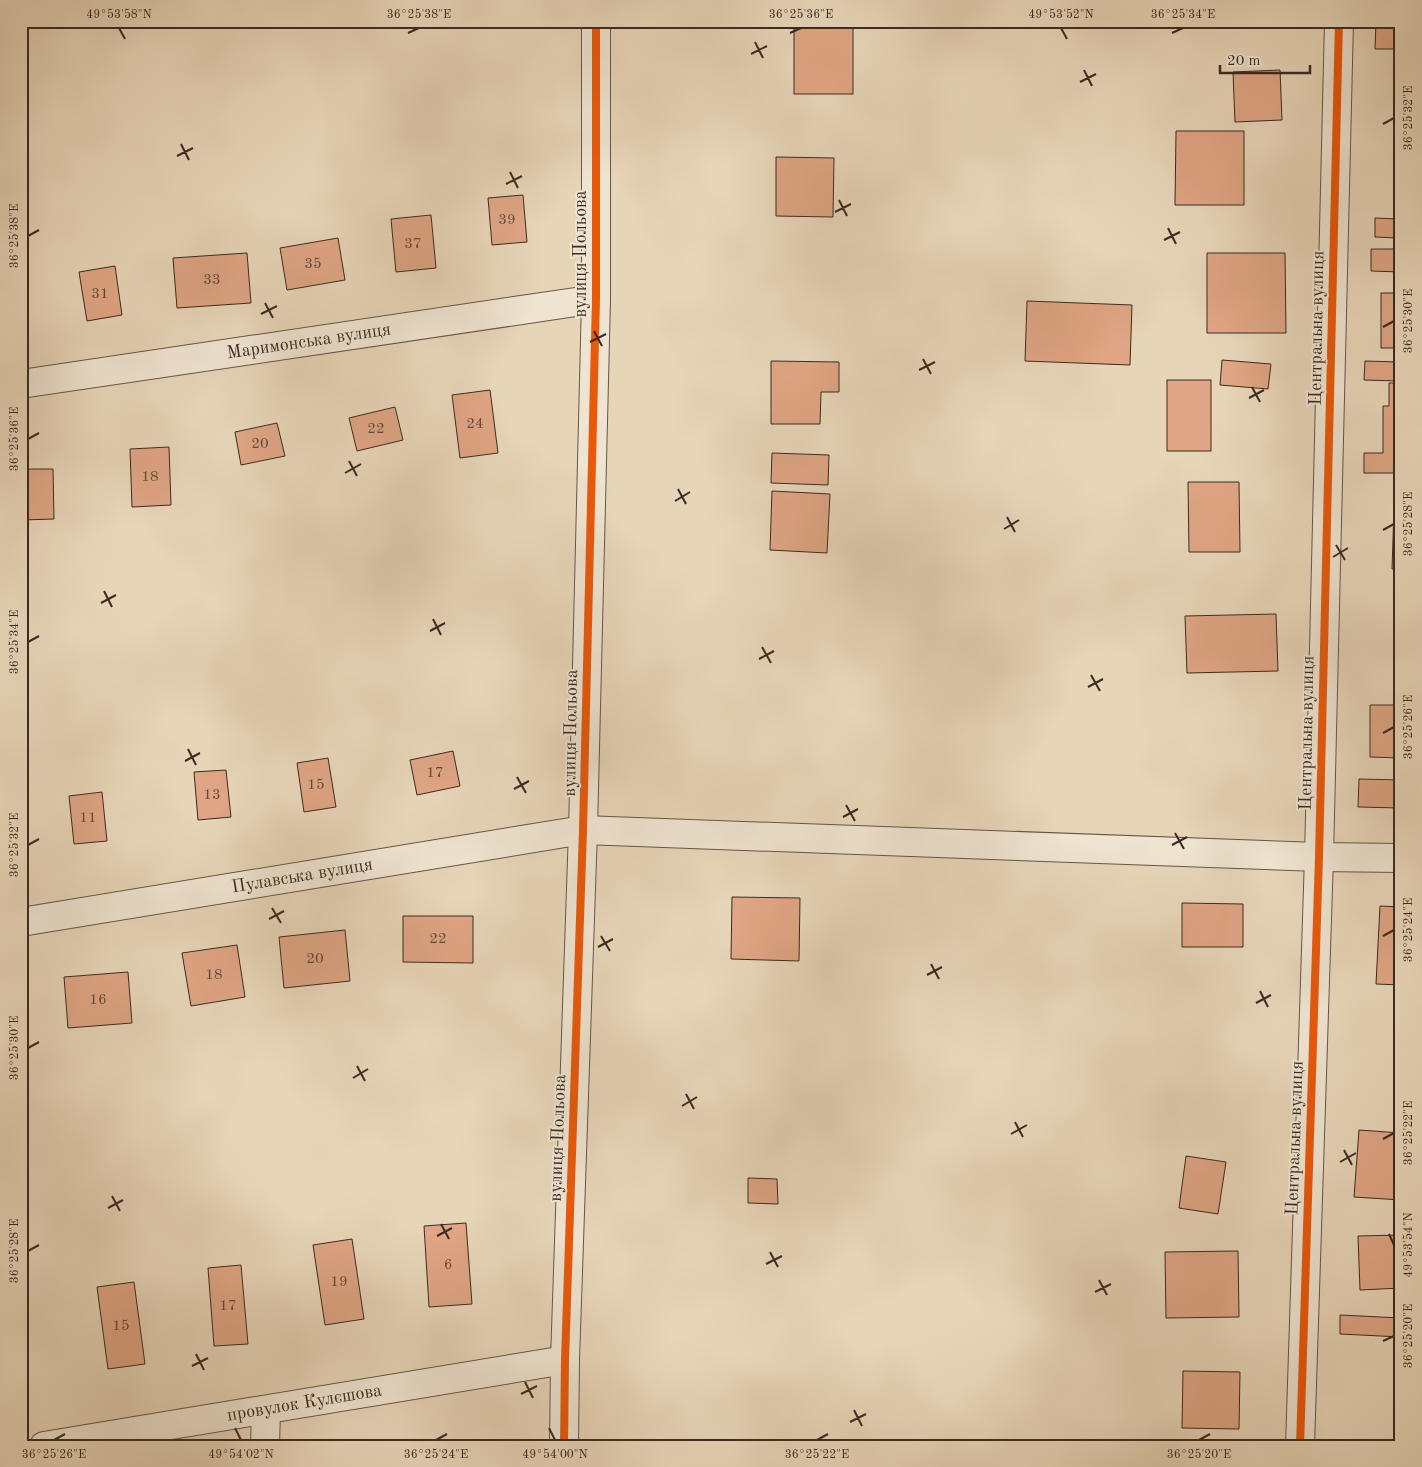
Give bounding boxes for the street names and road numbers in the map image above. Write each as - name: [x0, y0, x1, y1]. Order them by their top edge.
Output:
- street label: вулиця Польова: [572, 190, 590, 318]
- street label: Центральна вулиця: [1307, 250, 1327, 406]
- street label: Маримонська вулиця: [226, 320, 392, 362]
- street label: Центральна вулиця: [1297, 655, 1317, 811]
- street label: вулиця Польова: [561, 669, 581, 797]
- street label: Пулавська вулиця: [230, 856, 374, 896]
- street label: Центральна вулиця: [1283, 1060, 1307, 1216]
- street label: вулиця Польова: [547, 1074, 569, 1202]
- street label: провулок Кулєшова: [226, 1381, 383, 1425]

